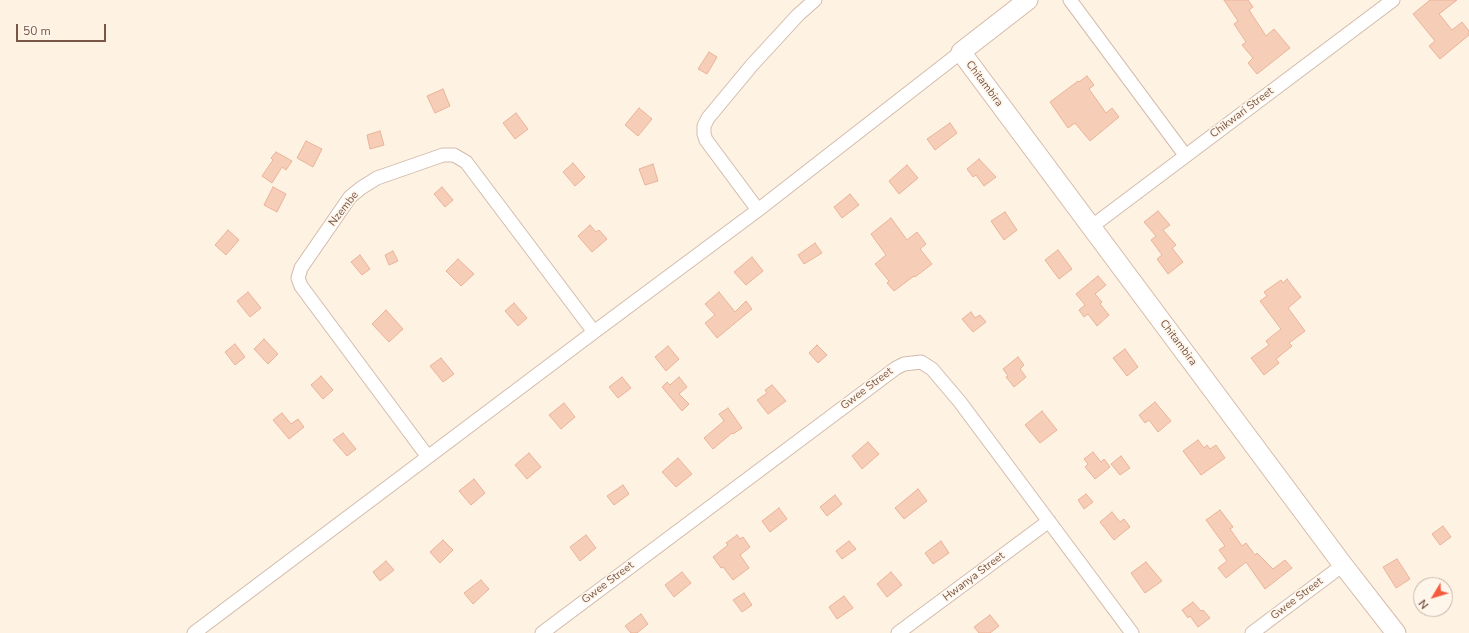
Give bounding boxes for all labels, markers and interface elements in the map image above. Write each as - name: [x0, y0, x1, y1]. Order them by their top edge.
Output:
- scale bar: [18, 16, 108, 42]
- text: 50 m: [23, 23, 51, 39]
- street label: Chitambira: [962, 58, 1006, 110]
- street label: Chikwari Street: [1208, 85, 1276, 141]
- street label: Nzembe: [326, 189, 362, 229]
- street label: Chitambira: [1156, 317, 1200, 369]
- street label: Gwee Street: [838, 365, 896, 413]
- street label: Hwanya Street: [941, 550, 1007, 604]
- street label: Gwee Street: [579, 559, 637, 607]
- street label: Gwee Street: [1268, 575, 1326, 623]
- north arrow: [1413, 577, 1453, 617]
- text: N: [1415, 596, 1432, 612]

